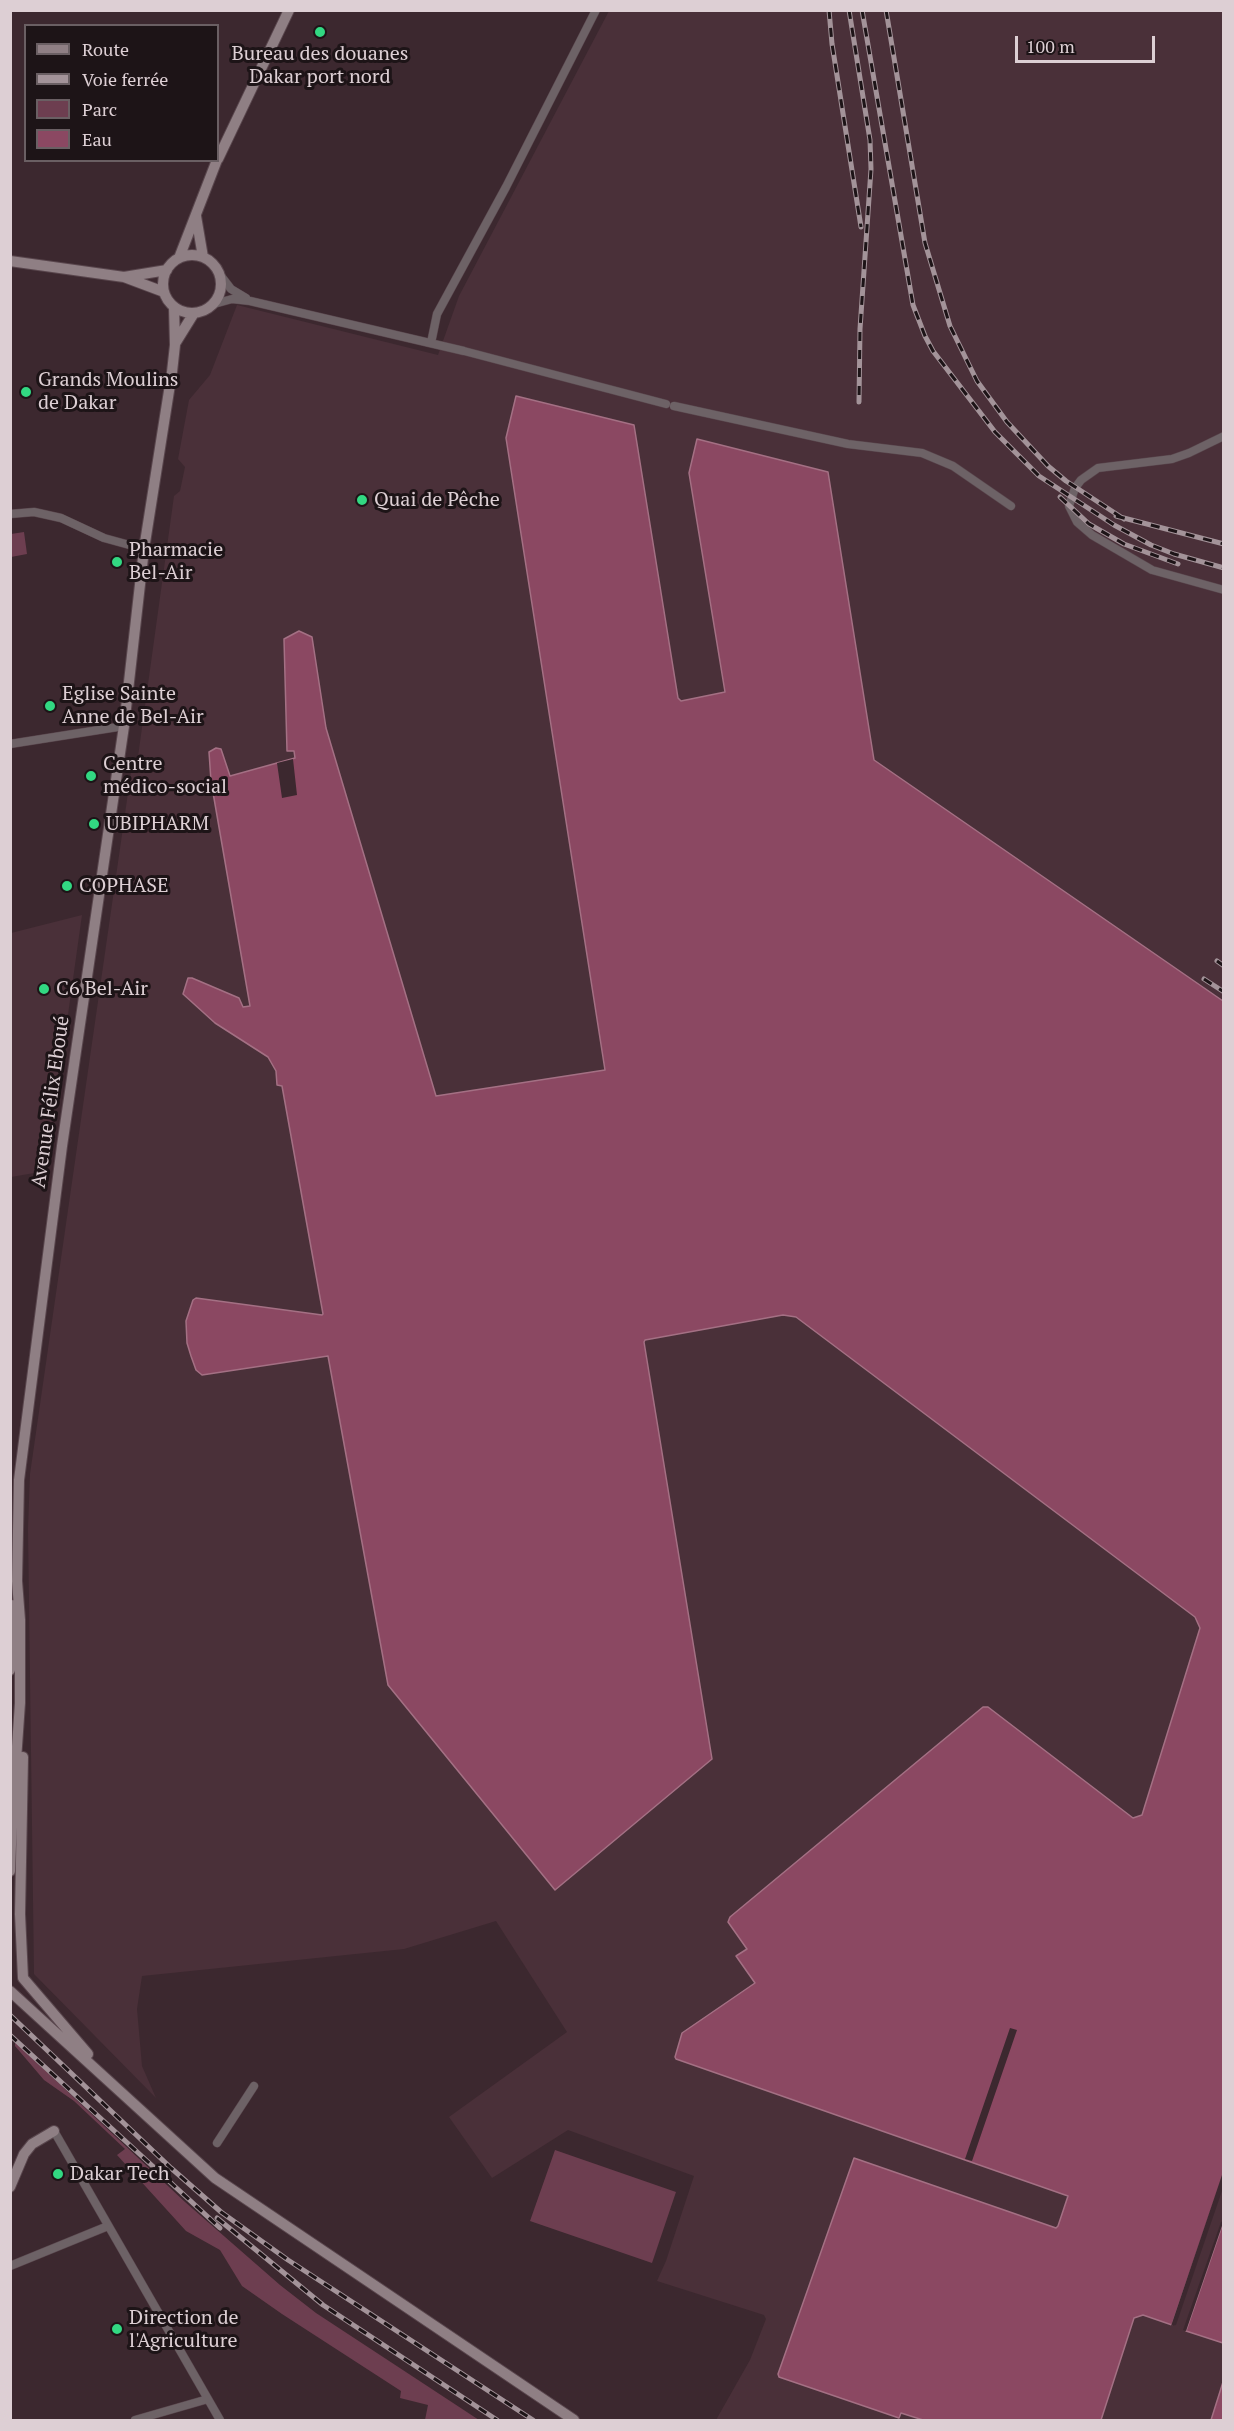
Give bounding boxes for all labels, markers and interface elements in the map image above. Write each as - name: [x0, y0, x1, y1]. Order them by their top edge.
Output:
- legend: [24, 24, 219, 162]
- scale bar: [1018, 24, 1158, 62]
- marker: Bureau des douanes Dakar port nord: [313, 25, 327, 39]
- text: 100 m: [1026, 34, 1075, 58]
- text: Route: [82, 37, 129, 61]
- place label: Bureau des douanes Dakar port nord: [232, 42, 408, 89]
- text: Voie ferrée: [82, 67, 168, 91]
- text: Parc: [82, 97, 117, 121]
- text: Eau: [82, 127, 112, 151]
- place label: Grands Moulins de Dakar: [38, 368, 178, 415]
- marker: Grands Moulins de Dakar: [19, 385, 33, 399]
- place label: Quai de Pêche: [374, 488, 500, 512]
- marker: Quai de Pêche: [355, 493, 369, 507]
- place label: Pharmacie Bel-Air: [129, 538, 223, 585]
- marker: Pharmacie Bel-Air: [110, 555, 124, 569]
- place label: Eglise Sainte Anne de Bel-Air: [62, 682, 204, 729]
- marker: Eglise Sainte Anne de Bel-Air: [43, 699, 57, 713]
- place label: Centre médico-social: [103, 752, 227, 799]
- marker: Centre médico-social: [84, 769, 98, 783]
- place label: UBIPHARM: [106, 812, 209, 836]
- marker: UBIPHARM: [87, 817, 101, 831]
- place label: COPHASE: [79, 874, 169, 898]
- marker: COPHASE: [60, 879, 74, 893]
- place label: C6 Bel-Air: [56, 977, 148, 1001]
- marker: C6 Bel-Air: [37, 982, 51, 996]
- street label: Avenue Félix Eboué: [27, 1014, 75, 1190]
- place label: Dakar Tech: [70, 2162, 169, 2186]
- marker: Dakar Tech: [51, 2167, 65, 2181]
- place label: Direction de l'Agriculture: [129, 2306, 239, 2353]
- marker: Direction de l'Agriculture: [110, 2322, 124, 2336]

